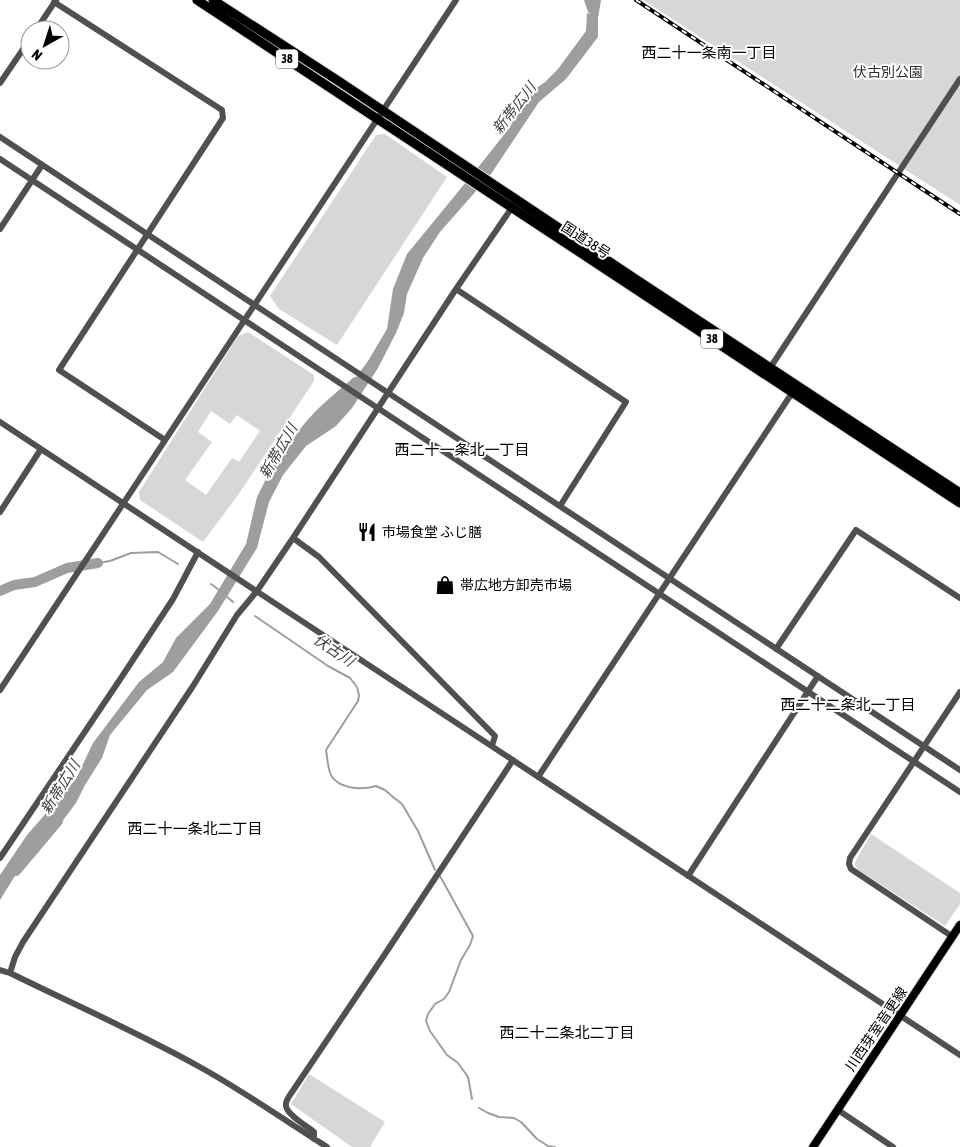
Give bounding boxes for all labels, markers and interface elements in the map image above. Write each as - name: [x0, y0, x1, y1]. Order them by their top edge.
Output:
- north arrow: [20, 20, 70, 70]
- district label: 西二十一条南一丁目: [641, 44, 777, 61]
- text: N: [29, 46, 45, 64]
- road number: 38: [276, 50, 298, 68]
- park label: 伏古別公園: [853, 64, 923, 80]
- water label: 新帯広川: [489, 78, 540, 137]
- street label: 国道38号: [559, 218, 613, 262]
- road number: 38: [701, 329, 723, 348]
- water label: 新帯広川: [256, 419, 301, 481]
- district label: 西二十一条北一丁目: [394, 441, 530, 458]
- restaurant icon: 市場食堂 ふじ膳: [356, 521, 378, 543]
- place label: 市場食堂 ふじ膳: [382, 524, 482, 540]
- shop icon: 帯広地方卸売市場: [434, 574, 456, 596]
- place label: 帯広地方卸売市場: [460, 577, 572, 593]
- water label: 伏古川: [311, 630, 359, 671]
- district label: 西二十二条北一丁目: [780, 696, 916, 713]
- water label: 新帯広川: [37, 755, 84, 817]
- district label: 西二十一条北二丁目: [127, 820, 263, 837]
- street label: 川西芽室音更線: [842, 984, 910, 1074]
- district label: 西二十二条北二丁目: [499, 1024, 635, 1041]

